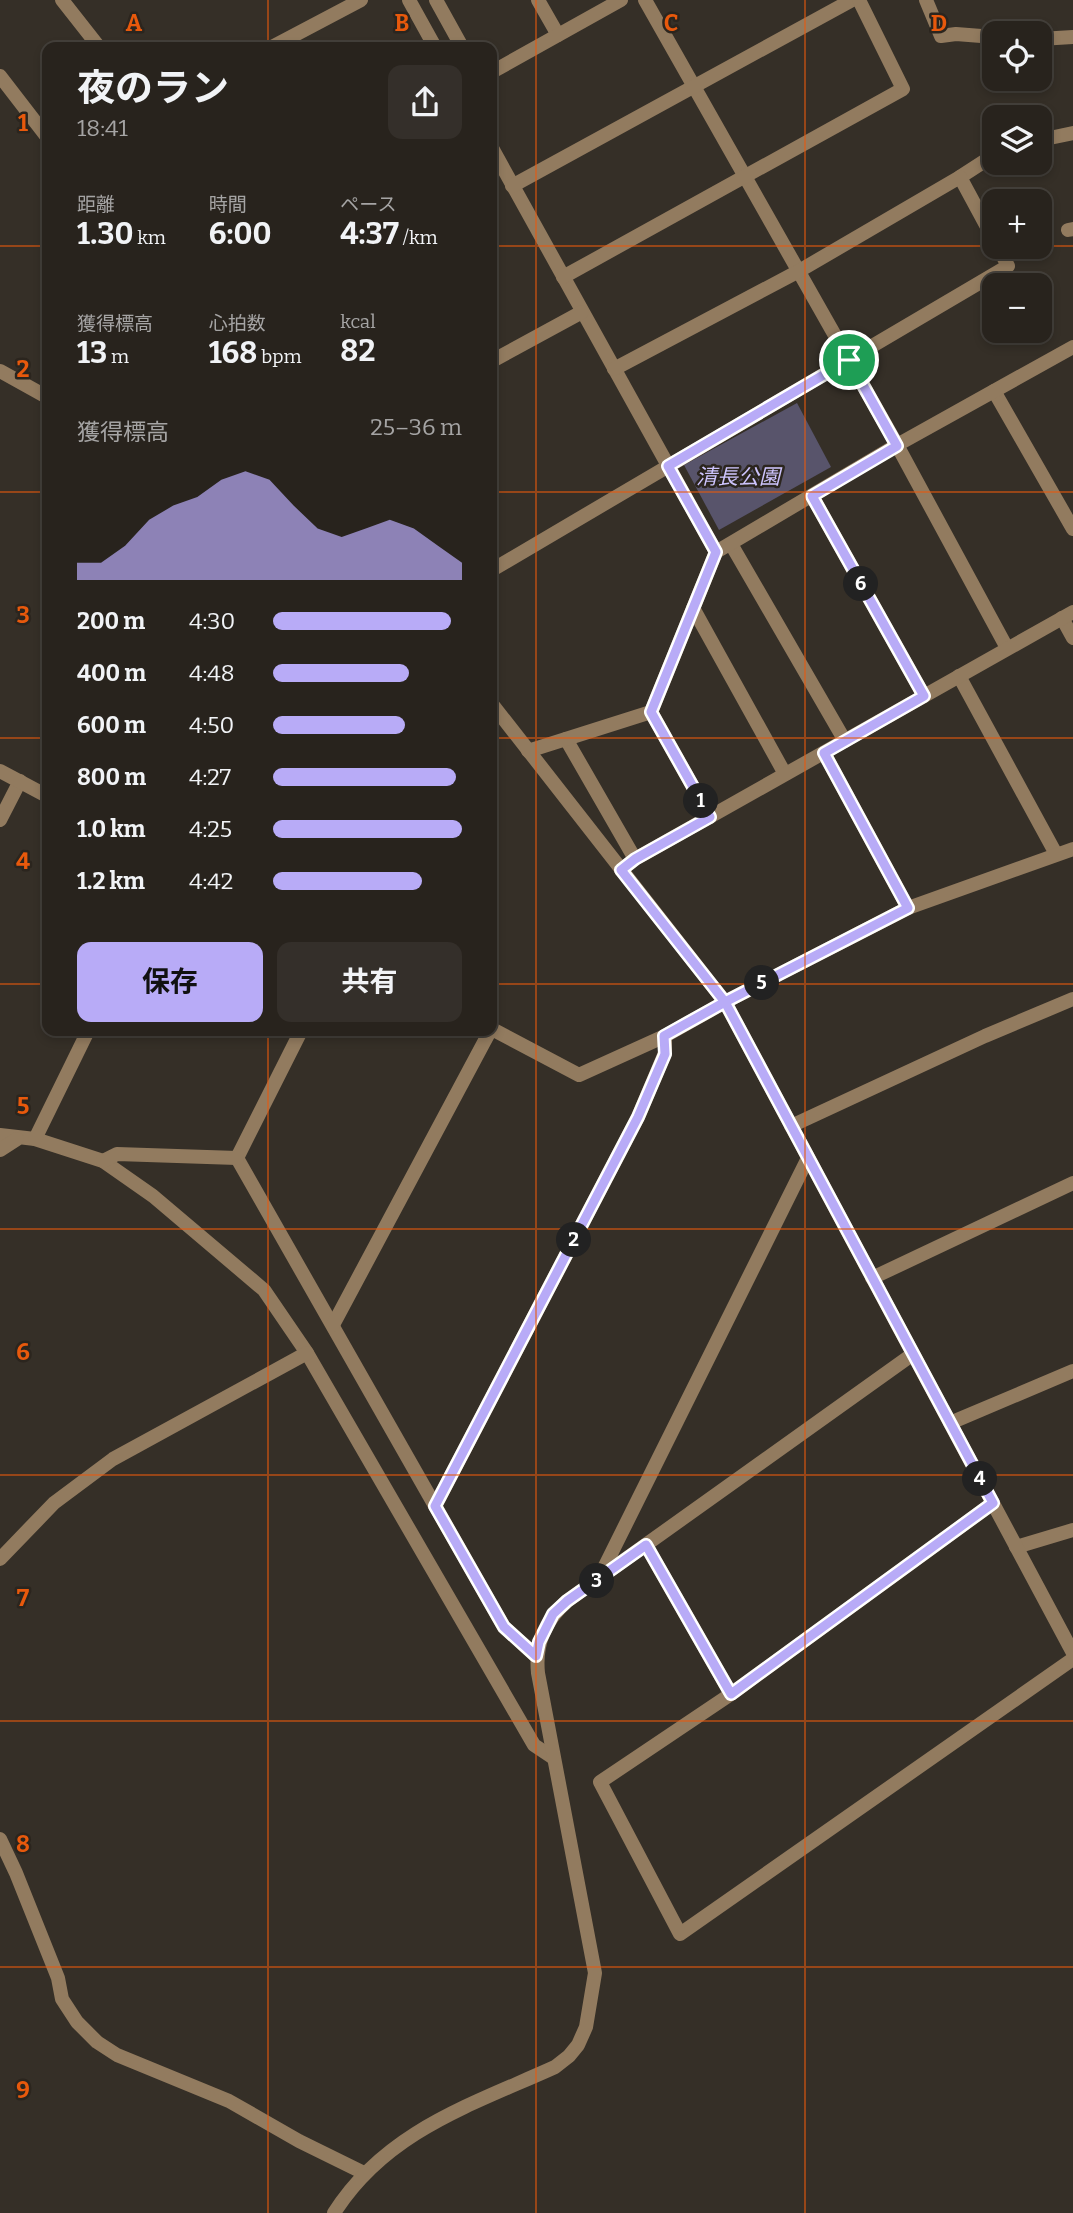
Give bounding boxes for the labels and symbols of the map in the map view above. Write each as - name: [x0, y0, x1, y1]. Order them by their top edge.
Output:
- text: A: [126, 9, 143, 37]
- text: B: [395, 9, 409, 37]
- text: C: [664, 9, 678, 37]
- text: D: [931, 9, 947, 37]
- text: 1: [18, 109, 28, 137]
- pin: [819, 330, 879, 390]
- text: 2: [17, 355, 30, 383]
- park label: 清長公園: [696, 464, 783, 490]
- pin: 6: [844, 566, 878, 602]
- text: 3: [16, 601, 30, 629]
- pin: 1: [684, 784, 718, 818]
- text: 4: [16, 847, 30, 875]
- pin: 5: [744, 965, 780, 1000]
- text: 5: [17, 1092, 29, 1120]
- pin: 2: [556, 1222, 592, 1258]
- text: 6: [16, 1338, 30, 1366]
- pin: 4: [962, 1462, 998, 1496]
- pin: 3: [580, 1564, 614, 1598]
- text: 7: [17, 1584, 30, 1612]
- text: 8: [16, 1830, 30, 1858]
- text: 9: [16, 2076, 30, 2104]

